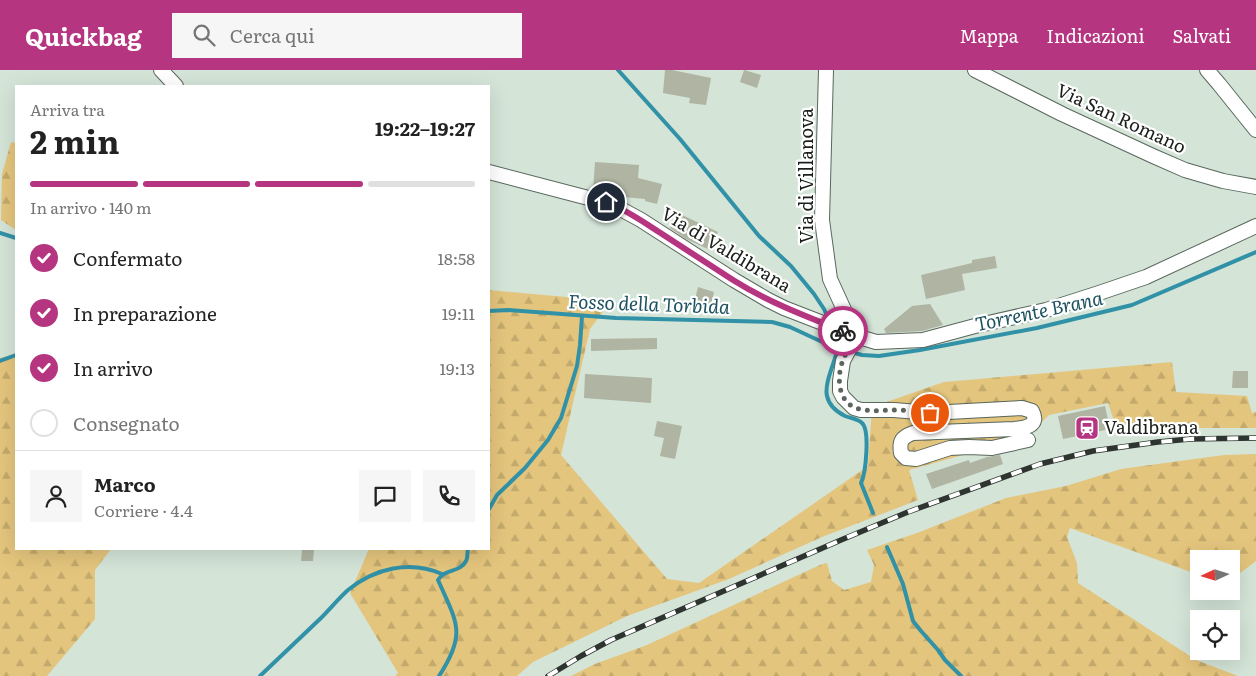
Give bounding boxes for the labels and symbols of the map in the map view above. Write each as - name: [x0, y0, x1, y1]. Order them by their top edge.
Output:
- street label: Via San Romano: [1052, 76, 1191, 159]
- street label: Via di Villanova: [792, 108, 819, 244]
- pin: [585, 181, 627, 223]
- street label: Via di Valdibrana: [657, 199, 797, 298]
- water label: Torrente Brana: [972, 283, 1105, 337]
- water label: Fosso della Torbida: [568, 286, 730, 320]
- courier: [818, 306, 868, 356]
- pin: [909, 392, 951, 434]
- place label: Valdibrana: [1104, 413, 1199, 440]
- station icon: Valdibrana: [1074, 415, 1100, 441]
- north arrow: [1190, 550, 1240, 600]

